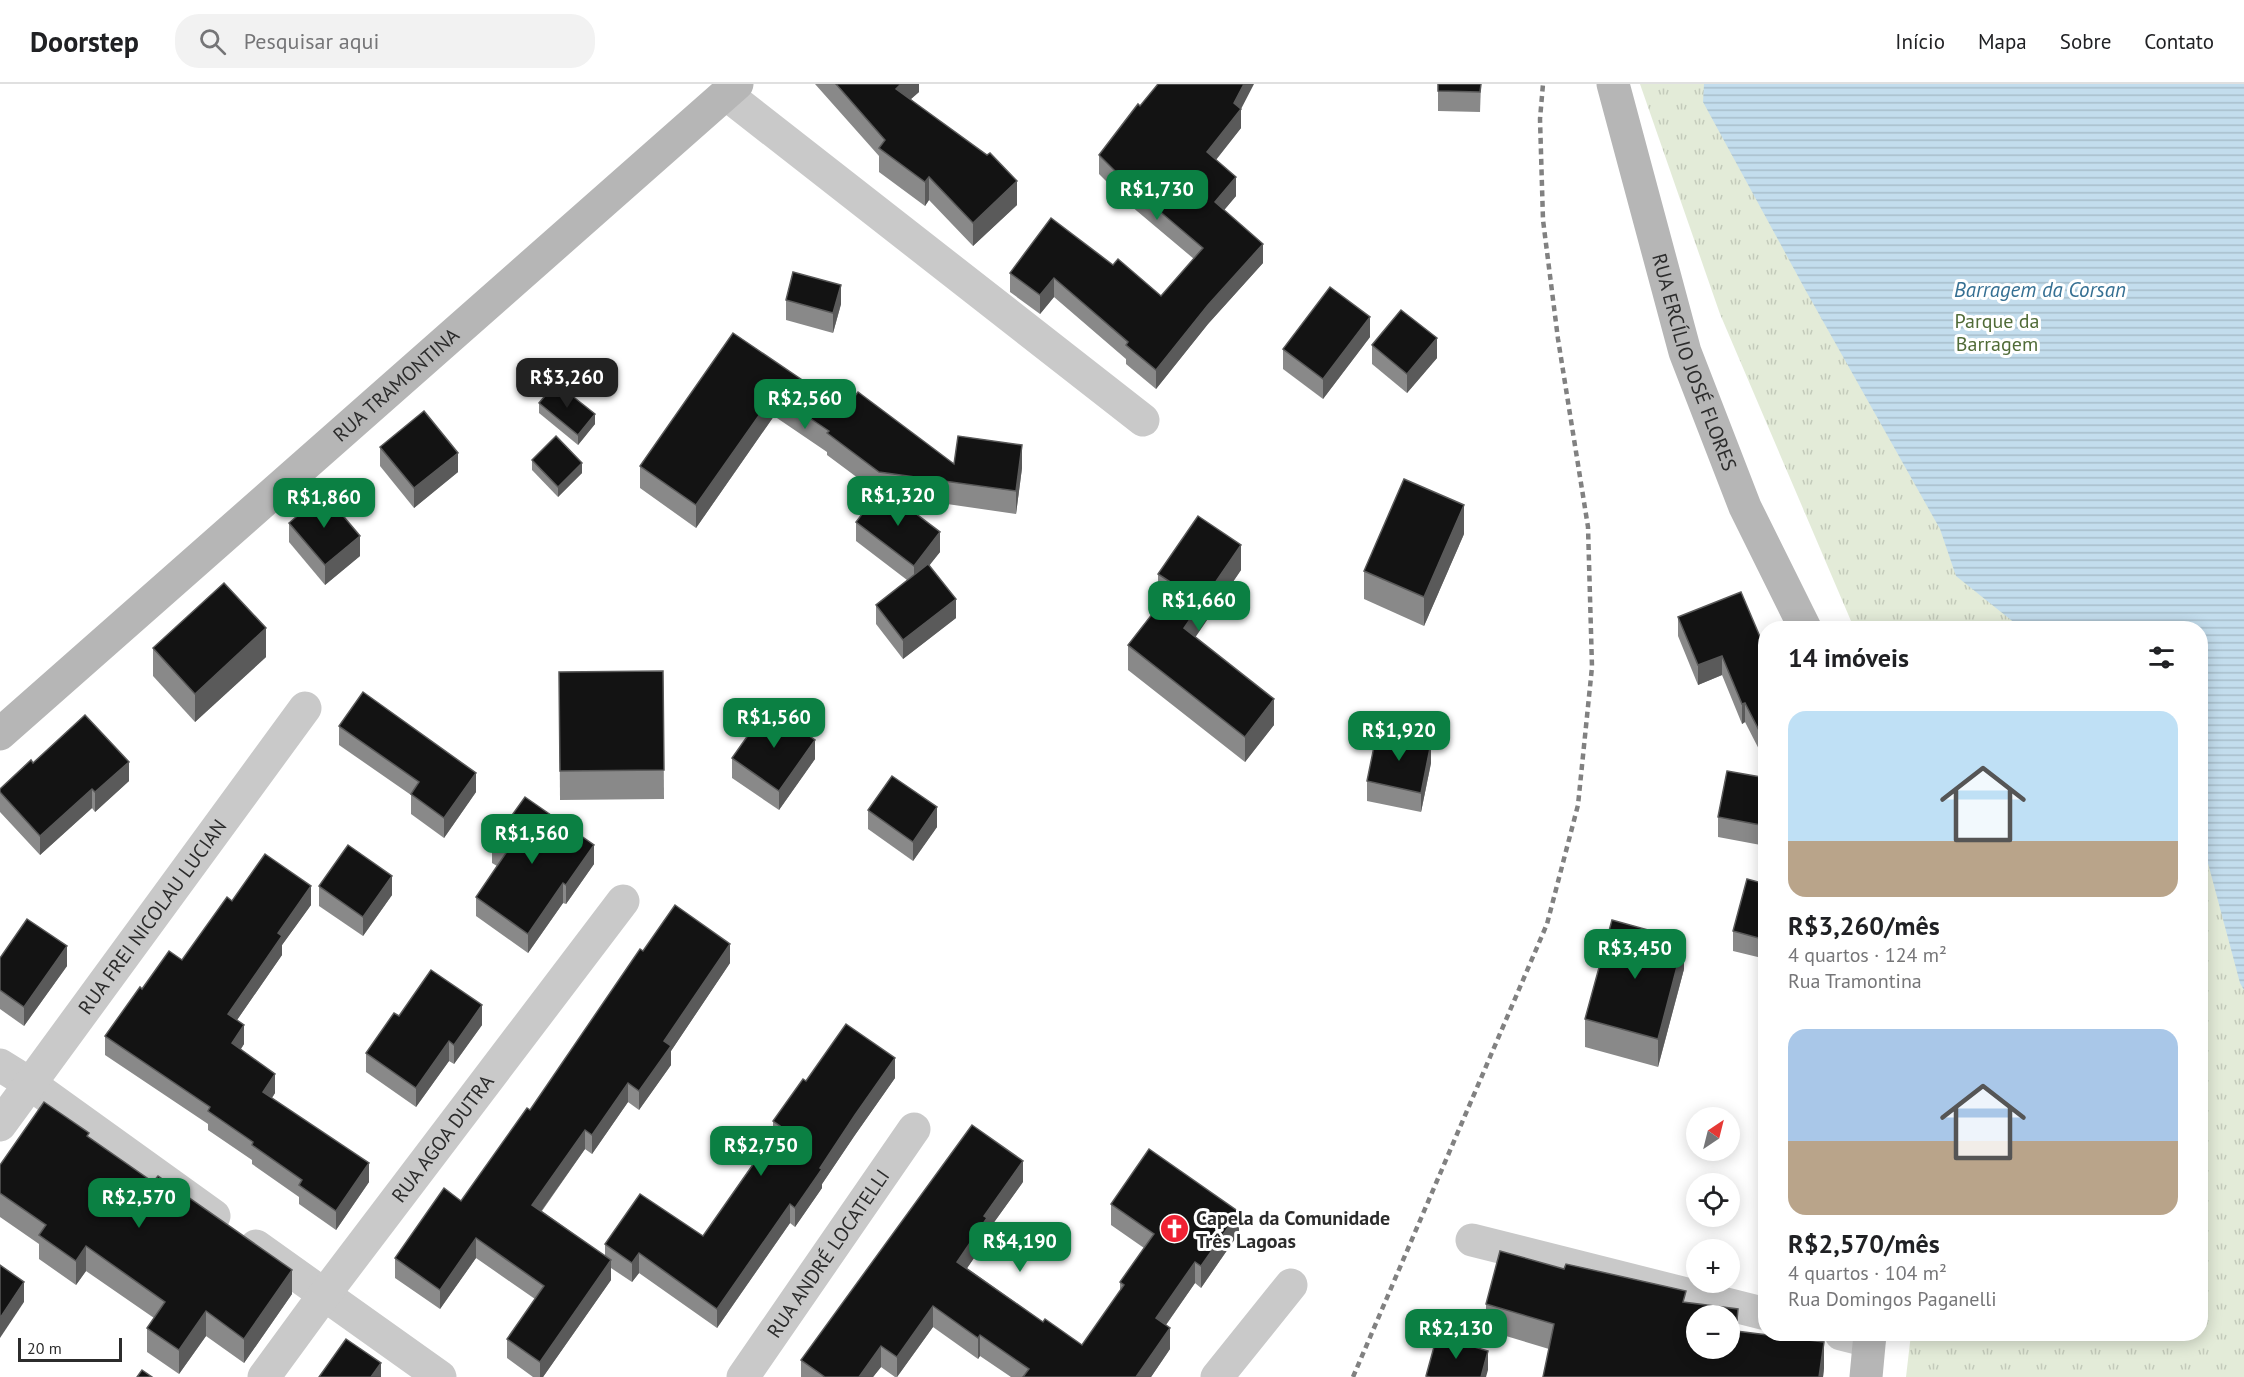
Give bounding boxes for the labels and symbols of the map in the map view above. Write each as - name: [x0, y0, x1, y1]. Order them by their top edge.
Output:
- pin: R$1,730: [1102, 170, 1212, 221]
- street label: RUA ERCÍLIO JOSÉ FLORES: [1646, 251, 1743, 475]
- water label: Barragem da Corsan: [1954, 276, 2126, 303]
- park label: Parque da Barragem: [1955, 308, 2039, 357]
- street label: RUA TRAMONTINA: [327, 322, 465, 447]
- pin: R$3,260: [512, 358, 622, 409]
- pin: R$2,560: [750, 379, 860, 430]
- pin: R$1,320: [843, 476, 953, 527]
- pin: R$1,860: [269, 478, 379, 529]
- pin: R$1,660: [1144, 581, 1254, 632]
- pin: R$1,560: [719, 698, 829, 749]
- pin: R$1,920: [1344, 711, 1454, 762]
- street label: RUA FREI NICOLAU LUCIAN: [72, 814, 232, 1020]
- pin: R$1,560: [477, 814, 587, 865]
- pin: R$3,450: [1580, 929, 1690, 980]
- street label: RUA AGOA DUTRA: [386, 1069, 500, 1208]
- north arrow: [1686, 1107, 1740, 1161]
- pin: R$2,750: [706, 1126, 816, 1177]
- street label: RUA ANDRÉ LOCATELLI: [761, 1164, 895, 1343]
- pin: R$2,570: [84, 1178, 194, 1229]
- place label: Capela da Comunidade Três Lagoas: [1196, 1205, 1390, 1254]
- church icon: Capela da Comunidade Três Lagoas: [1159, 1213, 1191, 1245]
- pin: R$4,190: [965, 1222, 1075, 1273]
- pin: R$2,130: [1401, 1309, 1511, 1360]
- scale bar: [18, 1335, 122, 1362]

